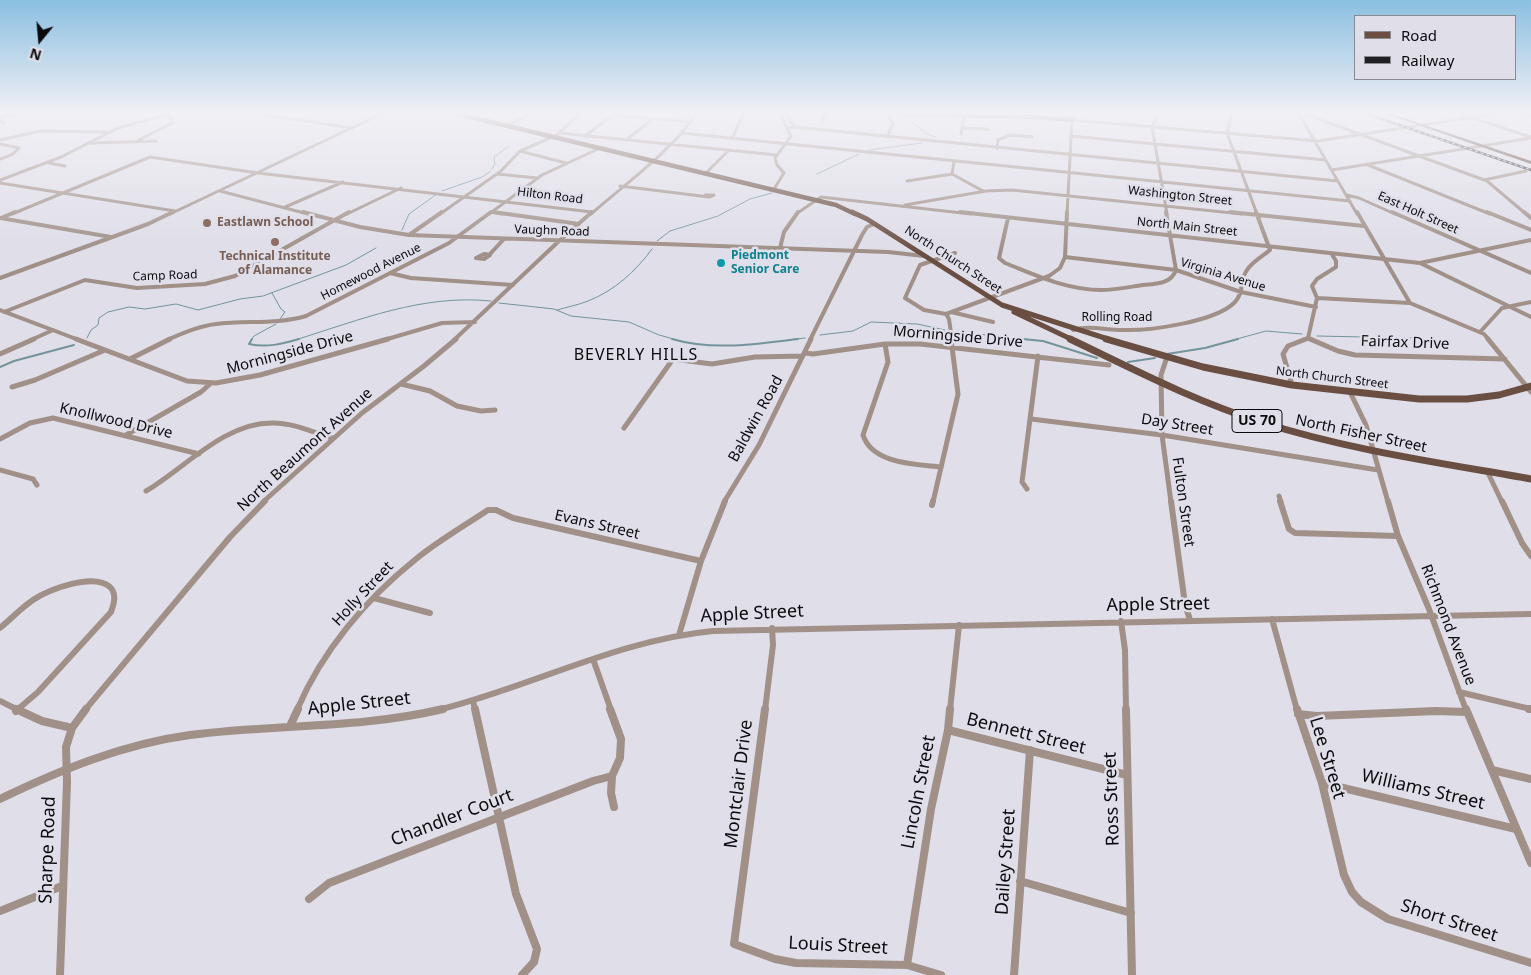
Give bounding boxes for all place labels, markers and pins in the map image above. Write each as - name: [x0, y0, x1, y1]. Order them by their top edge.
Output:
- place label: Eastlawn School: [217, 216, 313, 230]
- marker: Eastlawn School: [201, 217, 213, 229]
- marker: Technical Institute of Alamance: [269, 236, 281, 248]
- place label: Piedmont Senior Care: [731, 249, 799, 277]
- place label: Technical Institute of Alamance: [219, 250, 331, 278]
- marker: Piedmont Senior Care: [715, 257, 727, 269]

